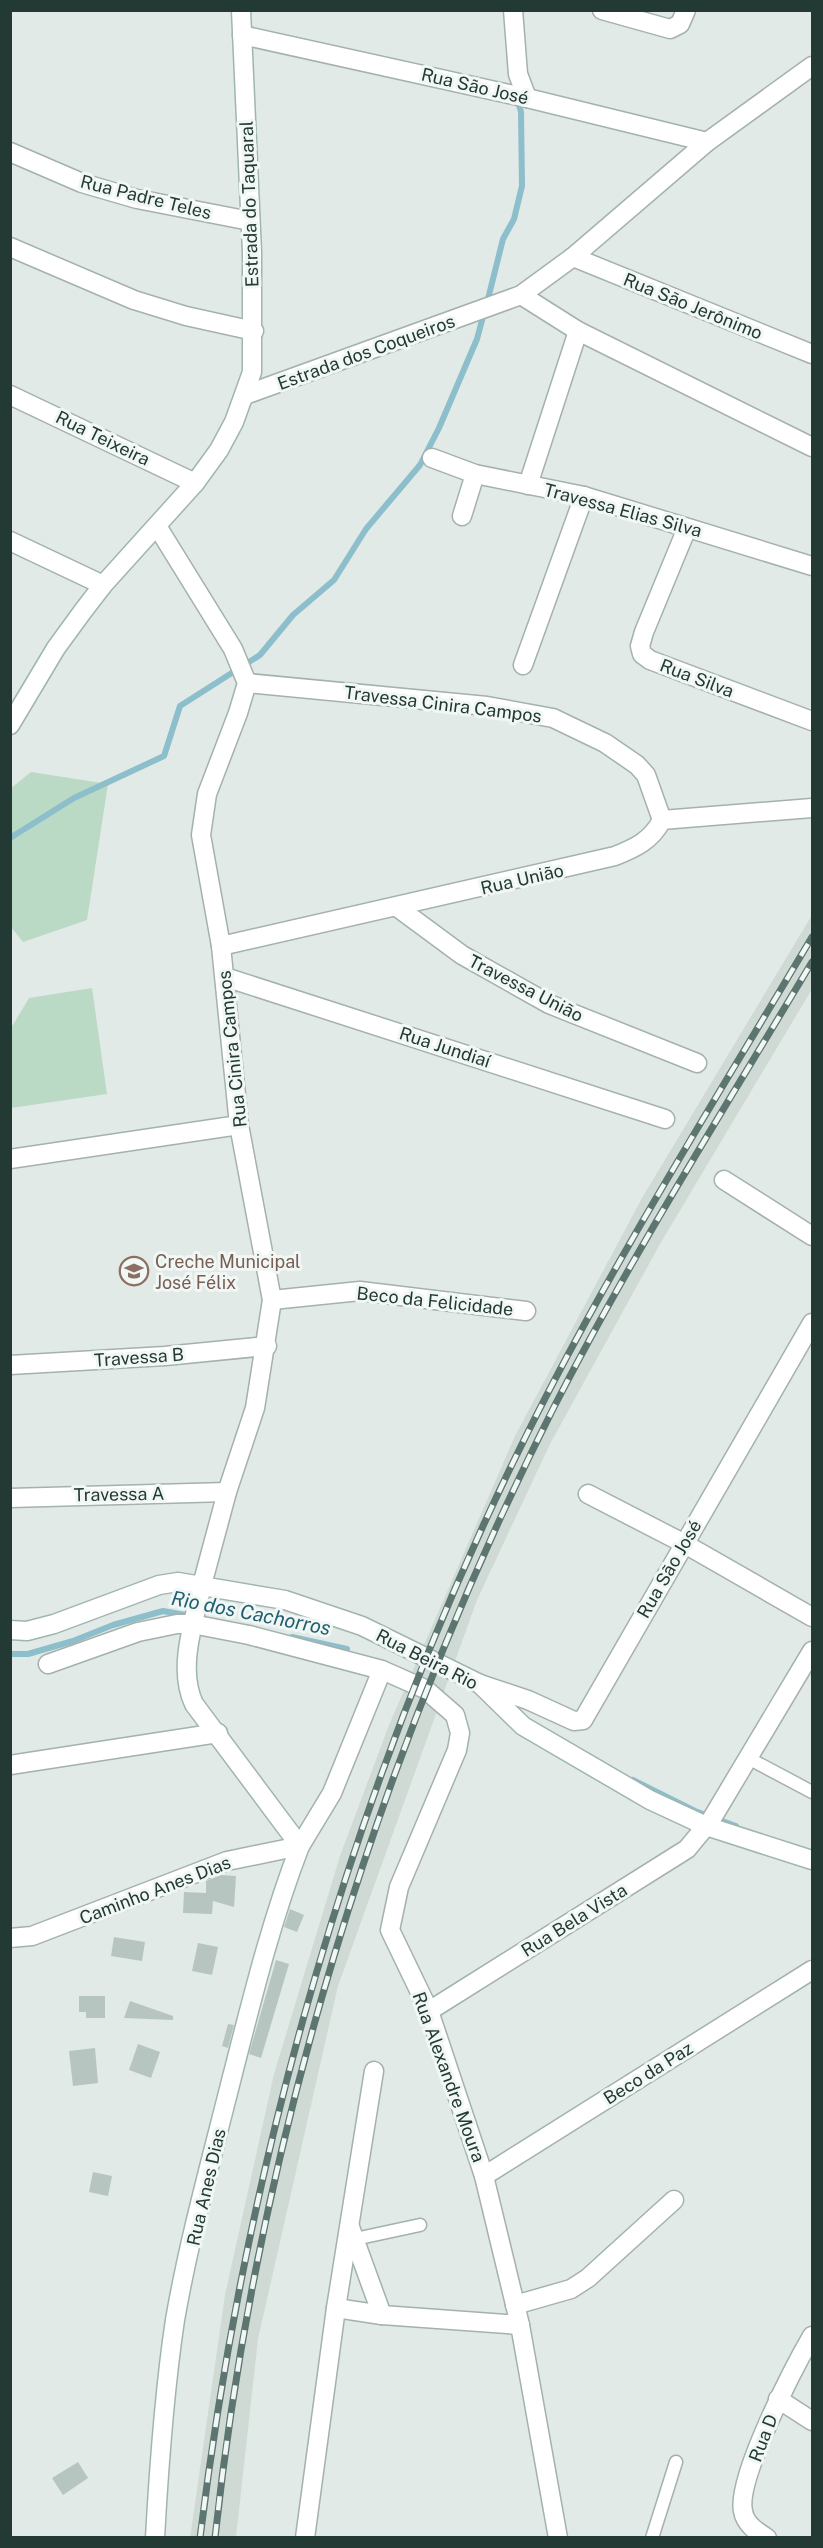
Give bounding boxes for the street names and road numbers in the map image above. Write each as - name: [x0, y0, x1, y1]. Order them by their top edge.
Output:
- street label: Rua São José: [419, 63, 531, 109]
- street label: Estrada do Taquaral: [236, 120, 262, 288]
- street label: Rua Padre Teles: [78, 171, 214, 223]
- street label: Rua São Jerônimo: [620, 269, 766, 343]
- street label: Estrada dos Coqueiros: [274, 310, 458, 394]
- street label: Rua Teixeira: [52, 406, 154, 470]
- street label: Travessa Elias Silva: [542, 479, 704, 541]
- street label: Rua Silva: [657, 654, 737, 702]
- street label: Travessa Cinira Campos: [343, 681, 543, 727]
- street label: Rua União: [479, 859, 565, 899]
- street label: Travessa União: [465, 950, 587, 1026]
- street label: Rua Cinira Campos: [213, 970, 251, 1128]
- street label: Rua Jundiaí: [397, 1022, 494, 1072]
- street label: Beco da Felicidade: [356, 1282, 514, 1320]
- street label: Travessa B: [93, 1343, 185, 1371]
- street label: Travessa A: [73, 1483, 165, 1505]
- street label: Rua São José: [633, 1516, 705, 1622]
- street label: Rua Beira Rio: [373, 1624, 481, 1694]
- street label: Caminho Anes Dias: [76, 1851, 234, 1929]
- street label: Rua Bela Vista: [517, 1879, 631, 1961]
- street label: Rua Alexandre Moura: [408, 1989, 490, 2165]
- street label: Beco da Paz: [600, 2037, 696, 2109]
- street label: Rua Anes Dias: [182, 2126, 230, 2248]
- street label: Rua D: [744, 2411, 782, 2465]

